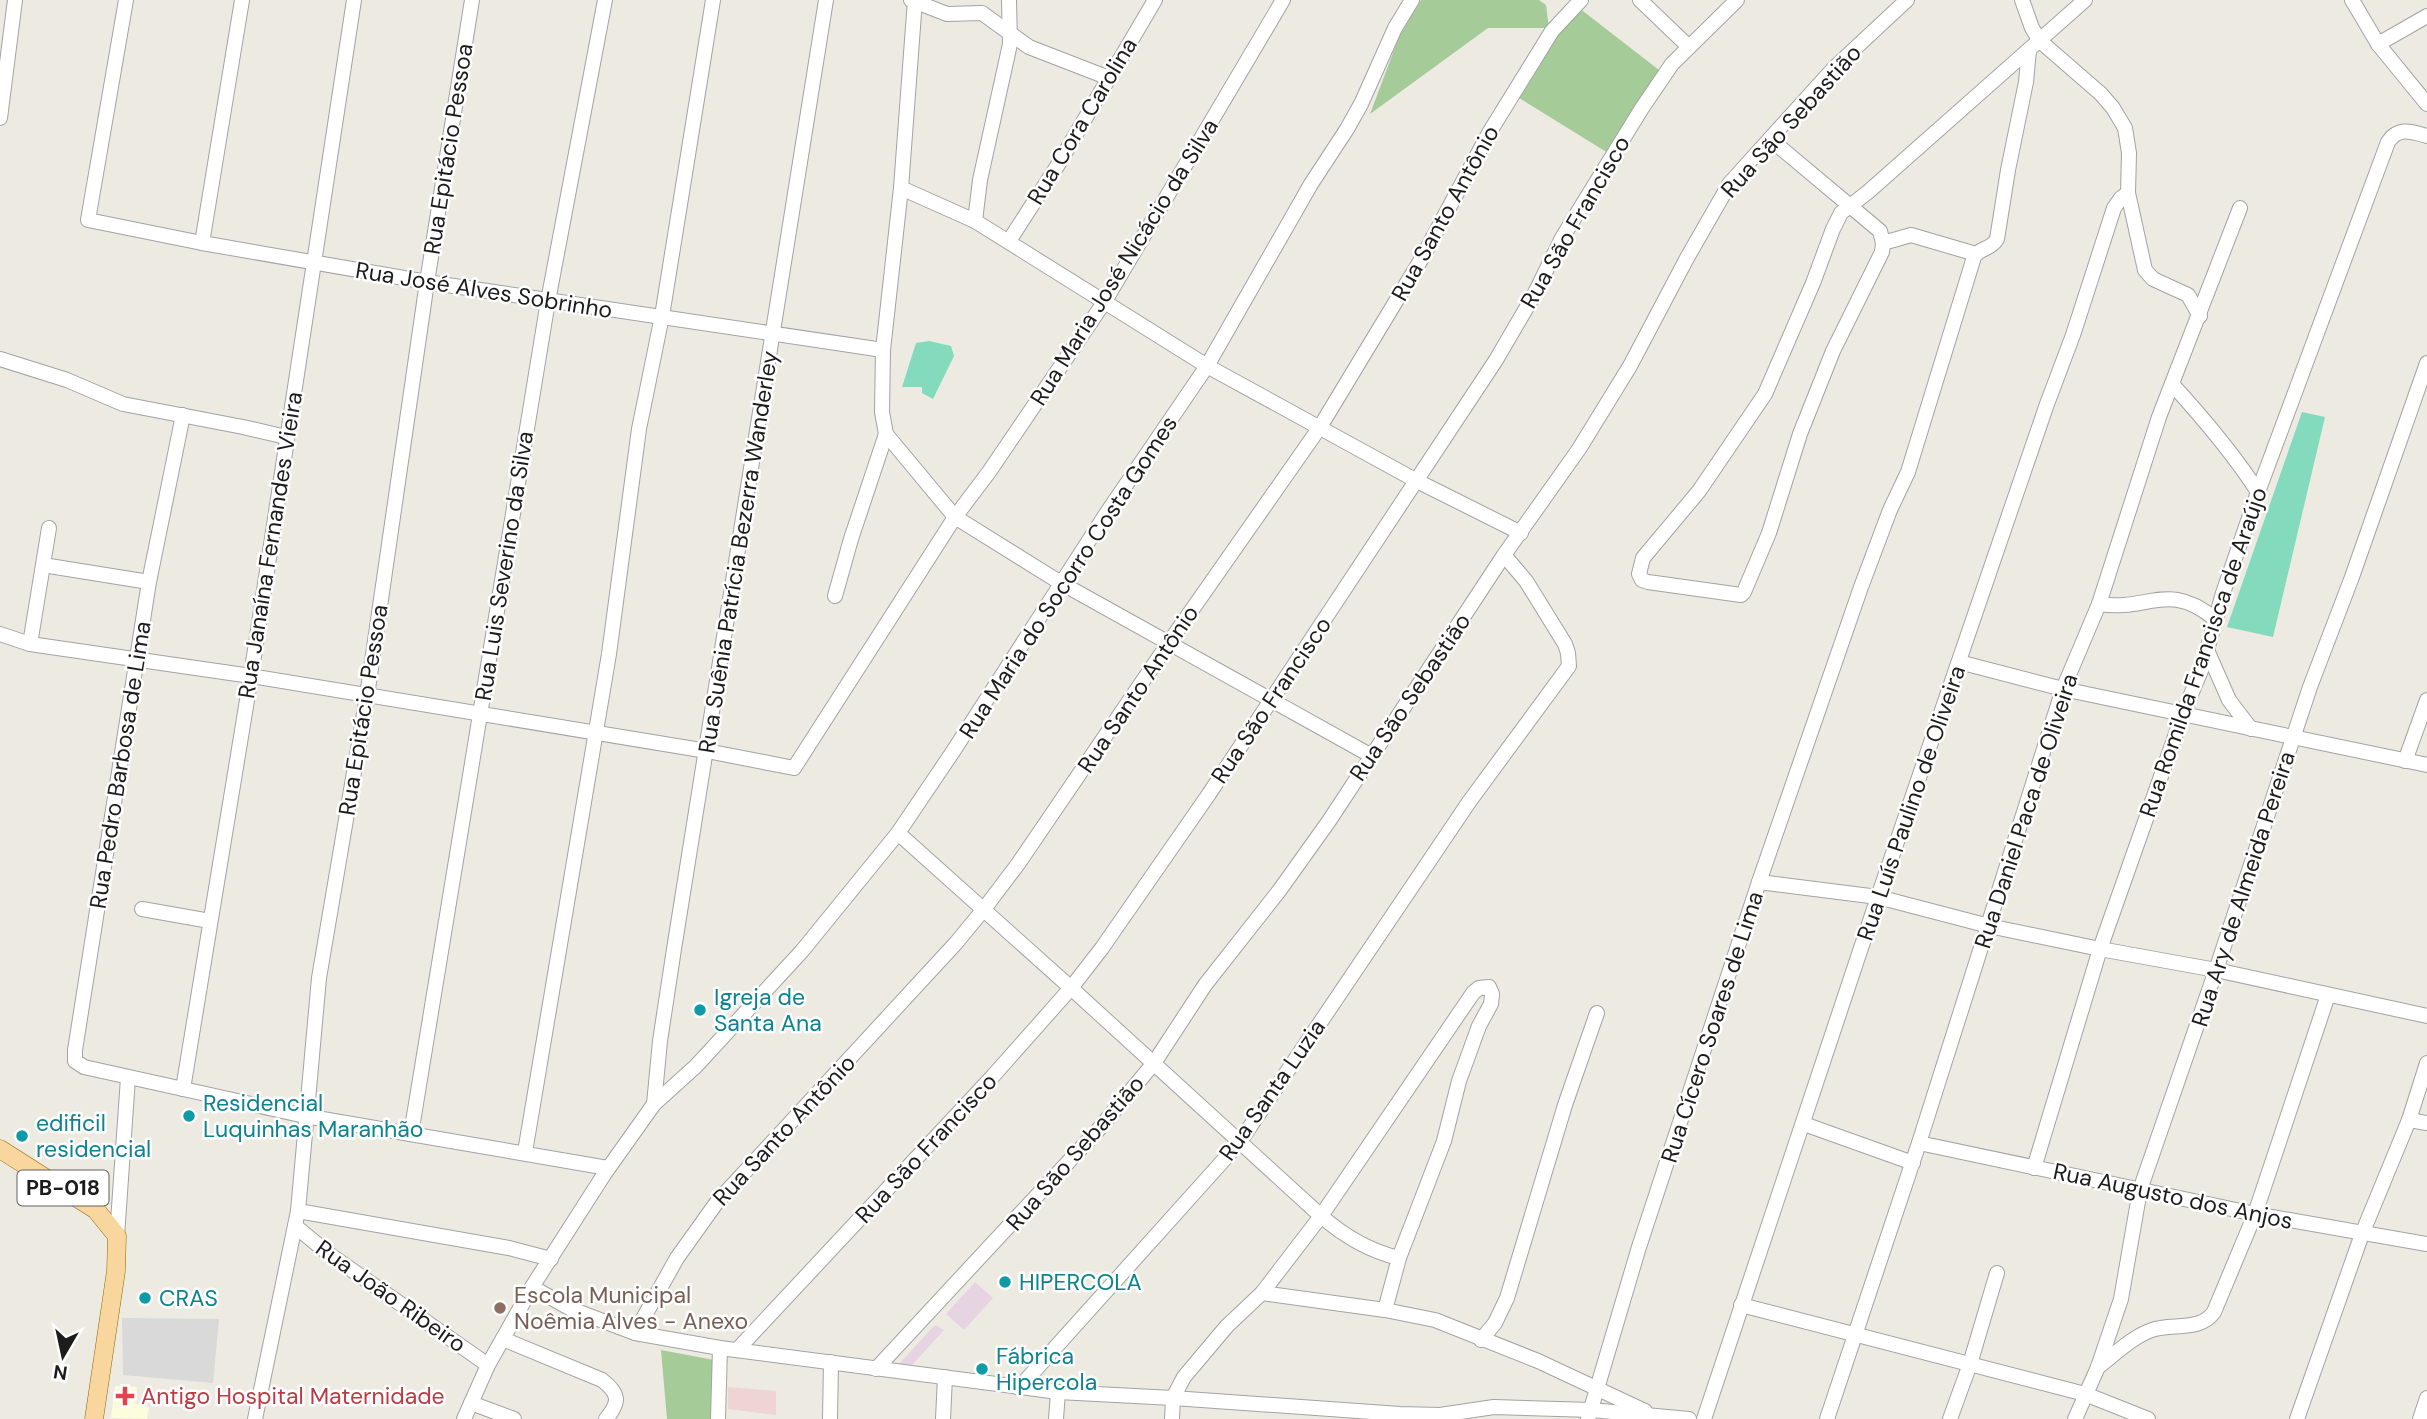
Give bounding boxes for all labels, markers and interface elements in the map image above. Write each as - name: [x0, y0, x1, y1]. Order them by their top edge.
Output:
- street label: Rua Cora Carolina: [1020, 32, 1144, 210]
- street label: Rua São Sebastião: [1714, 38, 1868, 204]
- street label: Rua Epitácio Pessoa: [416, 41, 480, 257]
- street label: Rua Maria José Nicácio da Silva: [1023, 113, 1225, 411]
- street label: Rua Santo Antônio: [1384, 120, 1506, 306]
- street label: Rua São Francisco: [1513, 130, 1637, 314]
- street label: Rua José Alves Sobrinho: [353, 255, 615, 325]
- street label: Rua Suênia Patrícia Bezerra Wanderley: [691, 348, 785, 755]
- street label: Rua Janaína Fernandes Vieira: [231, 389, 309, 701]
- street label: Rua Maria do Socorro Costa Gomes: [952, 410, 1184, 744]
- street label: Rua Luis Severino da Silva: [468, 429, 540, 703]
- street label: Rua Romilda Francisca de Araújo: [2132, 483, 2274, 821]
- street label: Rua Santo Antônio: [1071, 599, 1205, 779]
- street label: Rua Epitácio Pessoa: [331, 602, 395, 818]
- street label: Rua São Sebastião: [1343, 607, 1477, 787]
- street label: Rua São Francisco: [1204, 611, 1338, 789]
- street label: Rua Pedro Barbosa de Lima: [82, 619, 158, 911]
- street label: Rua Luís Paulino de Oliveira: [1850, 662, 1972, 944]
- street label: Rua Daniel Paca de Oliveira: [1967, 670, 2085, 952]
- street label: Rua Ary de Almeida Pereira: [2184, 748, 2302, 1030]
- street label: Rua Cícero Soares de Lima: [1654, 887, 1770, 1167]
- place label: Igreja de Santa Ana: [714, 982, 822, 1038]
- marker: Igreja de Santa Ana: [692, 1002, 708, 1018]
- street label: Rua Santa Luzia: [1212, 1013, 1332, 1167]
- street label: Rua Santo Antônio: [706, 1048, 862, 1212]
- street label: Rua São Francisco: [849, 1067, 1003, 1229]
- street label: Rua São Sebastião: [999, 1069, 1151, 1237]
- place label: Residencial Luquinhas Maranhão: [203, 1088, 423, 1144]
- place label: edificil residencial: [36, 1108, 151, 1164]
- marker: Residencial Luquinhas Maranhão: [181, 1108, 197, 1124]
- marker: edificil residencial: [14, 1128, 30, 1144]
- street label: Rua Augusto dos Anjos: [2050, 1156, 2296, 1236]
- road number: PB-018: [18, 1170, 108, 1206]
- street label: Rua João Ribeiro: [310, 1233, 472, 1359]
- place label: HIPERCOLA: [1019, 1267, 1142, 1297]
- marker: HIPERCOLA: [997, 1274, 1013, 1290]
- place label: Escola Municipal Noêmia Alves - Anexo: [514, 1280, 748, 1336]
- place label: CRAS: [159, 1283, 218, 1313]
- marker: CRAS: [137, 1290, 153, 1306]
- marker: Escola Municipal Noêmia Alves - Anexo: [492, 1300, 508, 1316]
- north arrow: [28, 1321, 98, 1391]
- place label: Fábrica Hipercola: [996, 1341, 1097, 1397]
- text: N: [52, 1359, 69, 1386]
- marker: Fábrica Hipercola: [974, 1361, 990, 1377]
- place label: Antigo Hospital Maternidade: [141, 1381, 445, 1411]
- marker: Antigo Hospital Maternidade: [115, 1386, 135, 1406]

